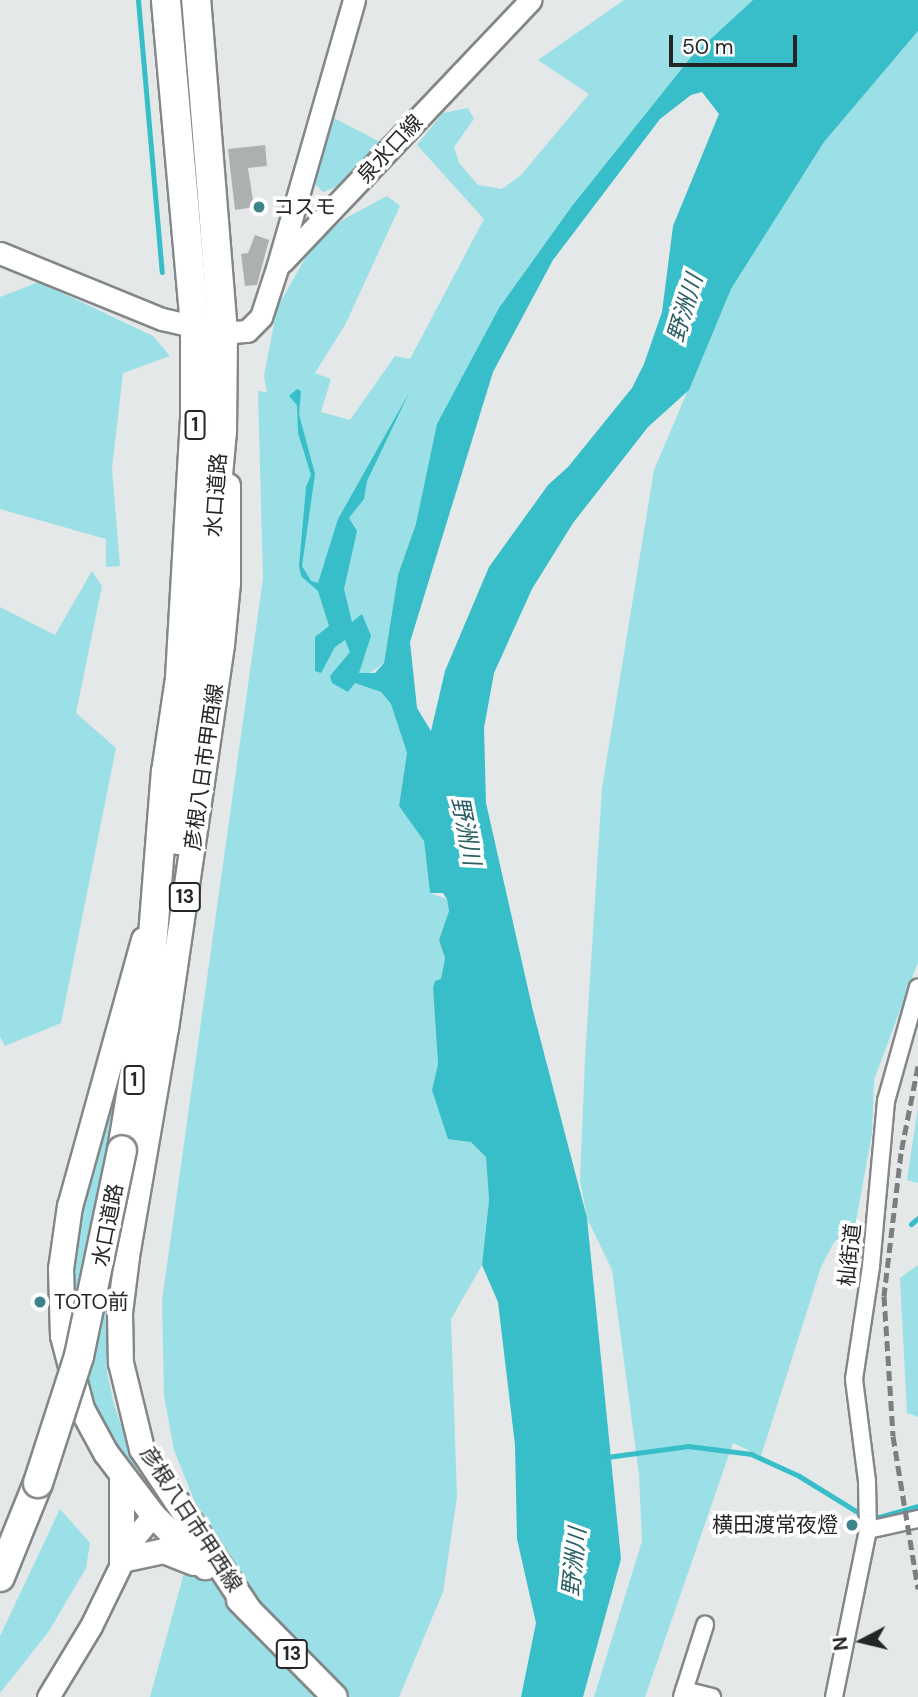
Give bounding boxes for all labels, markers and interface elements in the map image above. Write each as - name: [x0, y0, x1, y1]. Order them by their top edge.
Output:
- scale bar: [673, 21, 801, 65]
- text: 50 m: [682, 33, 733, 61]
- street label: 泉水口線: [352, 110, 428, 188]
- place label: コスモ: [273, 194, 336, 220]
- marker: コスモ: [251, 199, 267, 215]
- water label: 野洲川: [662, 271, 708, 345]
- road number: 1: [184, 410, 206, 440]
- street label: 水口道路: [201, 452, 231, 538]
- street label: 彦根八日市甲西線: [180, 682, 228, 852]
- water label: 野洲川: [446, 795, 486, 867]
- road number: 13: [168, 882, 202, 912]
- road number: 1: [124, 1064, 144, 1096]
- street label: 水口道路: [88, 1181, 128, 1269]
- street label: 杣街道: [834, 1222, 866, 1288]
- place label: TOTO前: [54, 1289, 129, 1315]
- marker: TOTO前: [32, 1294, 48, 1310]
- street label: 彦根八日市甲西線: [135, 1442, 247, 1596]
- place label: 横田渡常夜燈: [712, 1512, 838, 1538]
- marker: 横田渡常夜燈: [844, 1517, 860, 1533]
- water label: 野洲川: [557, 1526, 591, 1598]
- north arrow: [827, 1606, 897, 1676]
- text: N: [827, 1635, 854, 1652]
- road number: 13: [274, 1638, 310, 1670]

